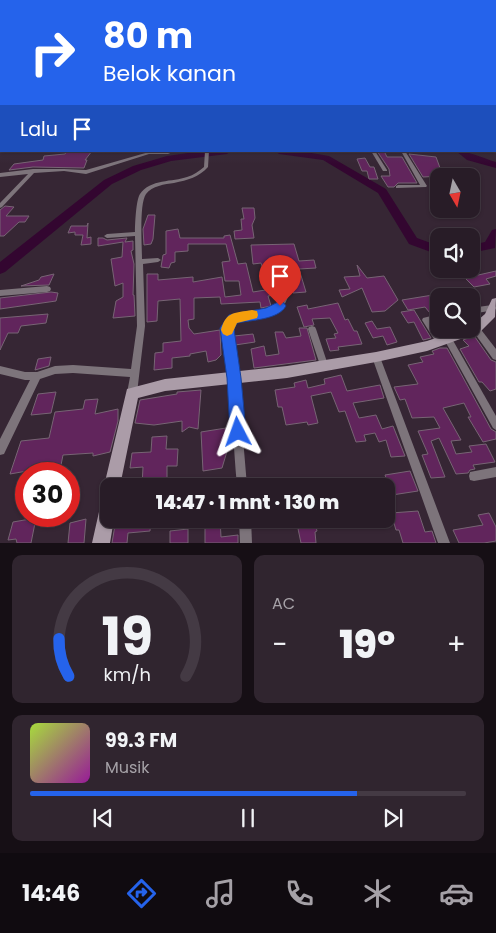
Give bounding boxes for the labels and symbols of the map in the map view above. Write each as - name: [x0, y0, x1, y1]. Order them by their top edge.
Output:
- north arrow: [430, 168, 480, 218]
- pin: [259, 255, 301, 306]
- position arrow: [211, 405, 263, 457]
- speed limit sign: 30: [15, 462, 80, 527]

